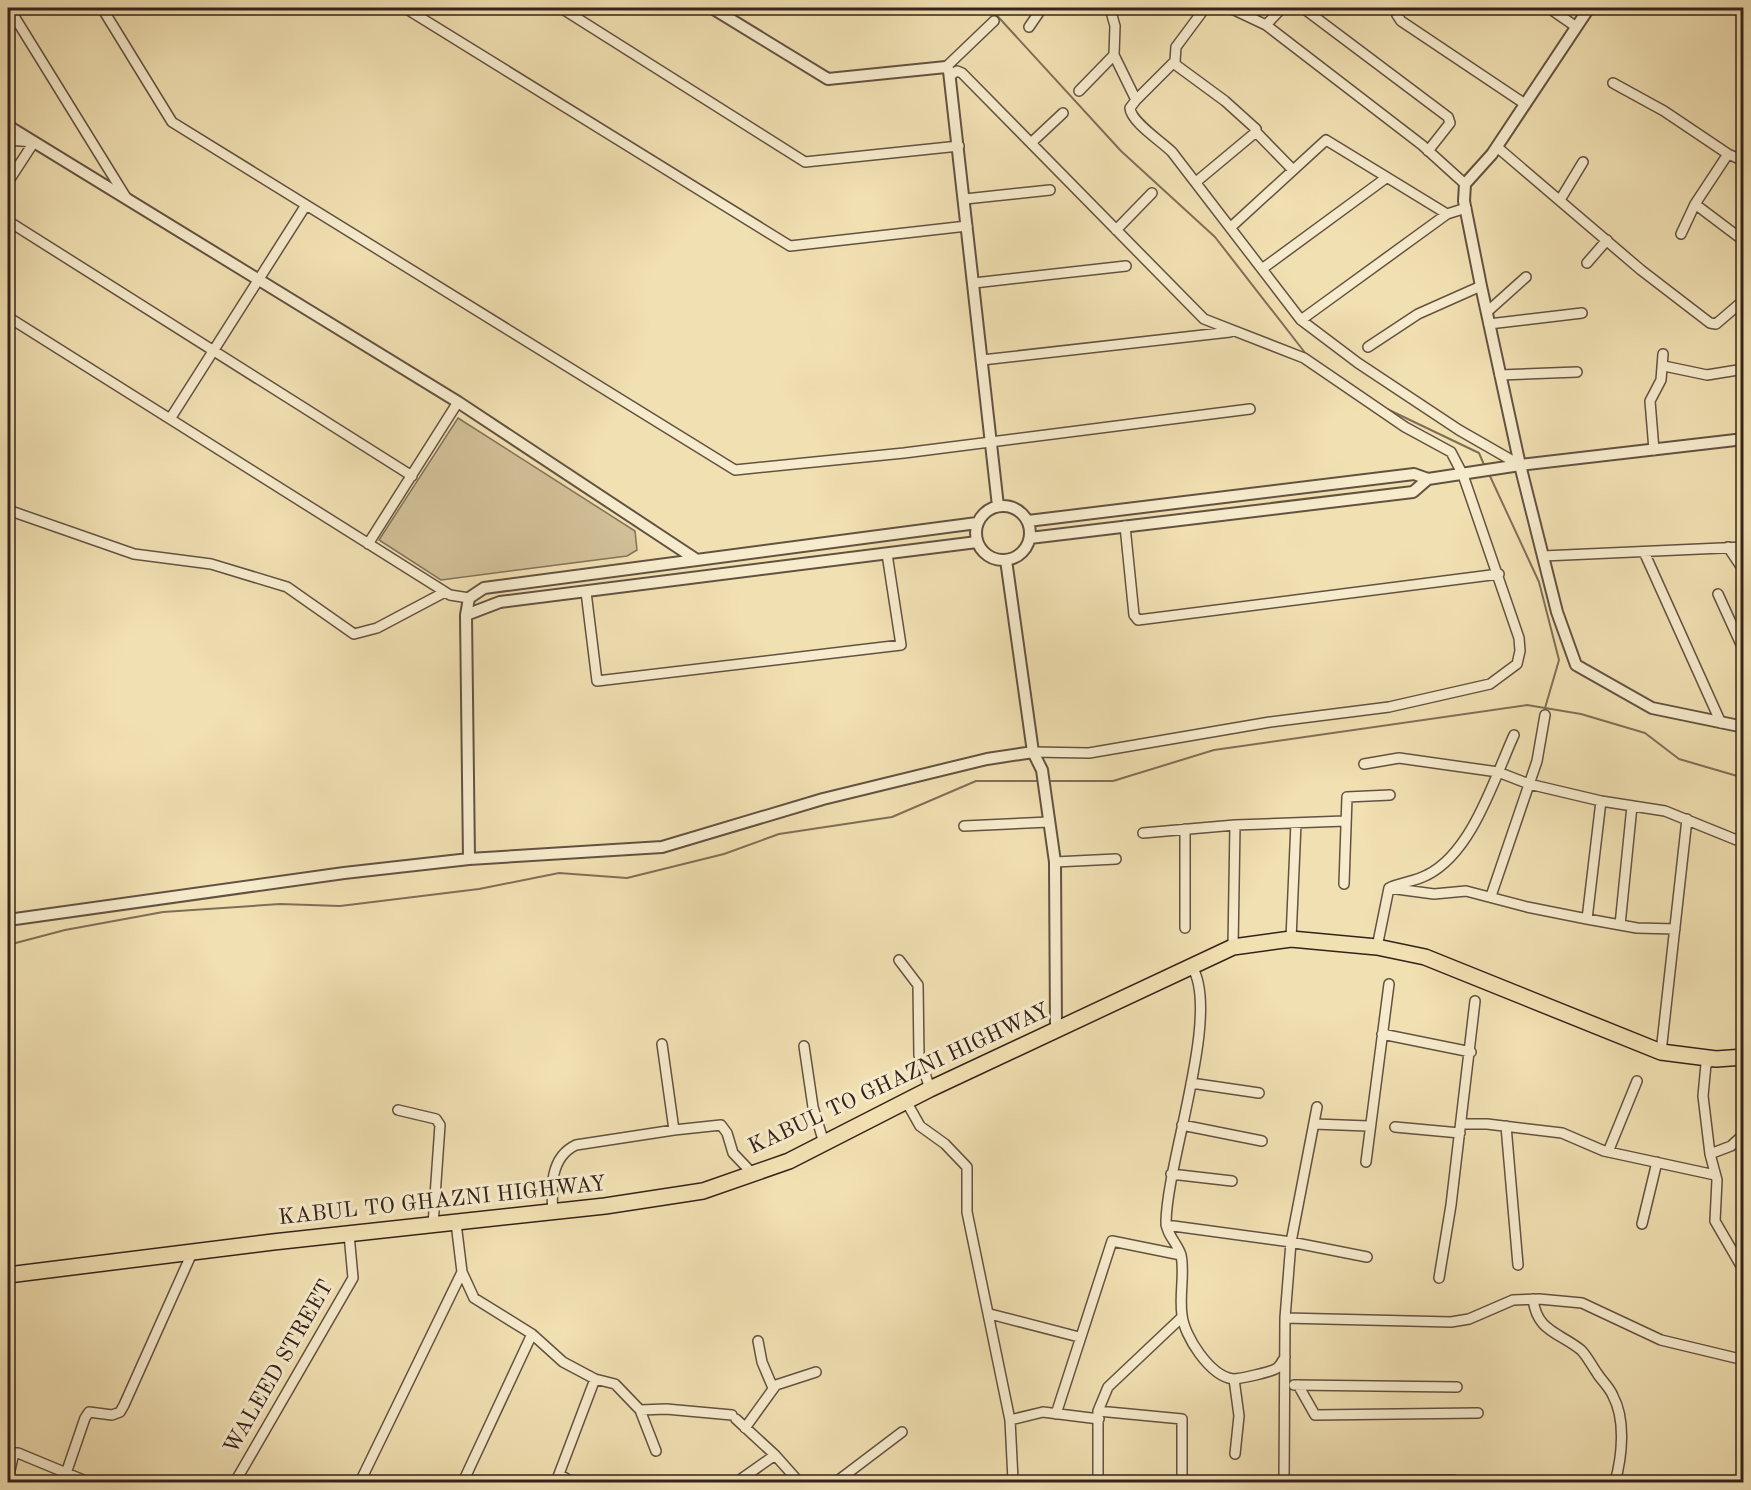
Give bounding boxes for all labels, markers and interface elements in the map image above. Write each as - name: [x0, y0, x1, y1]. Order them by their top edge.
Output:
- street label: KABUL TO GHAZNI HIGHWAY: [745, 999, 1053, 1159]
- street label: KABUL TO GHAZNI HIGHWAY: [277, 1173, 607, 1229]
- street label: WALEED STREET: [220, 1276, 338, 1458]

